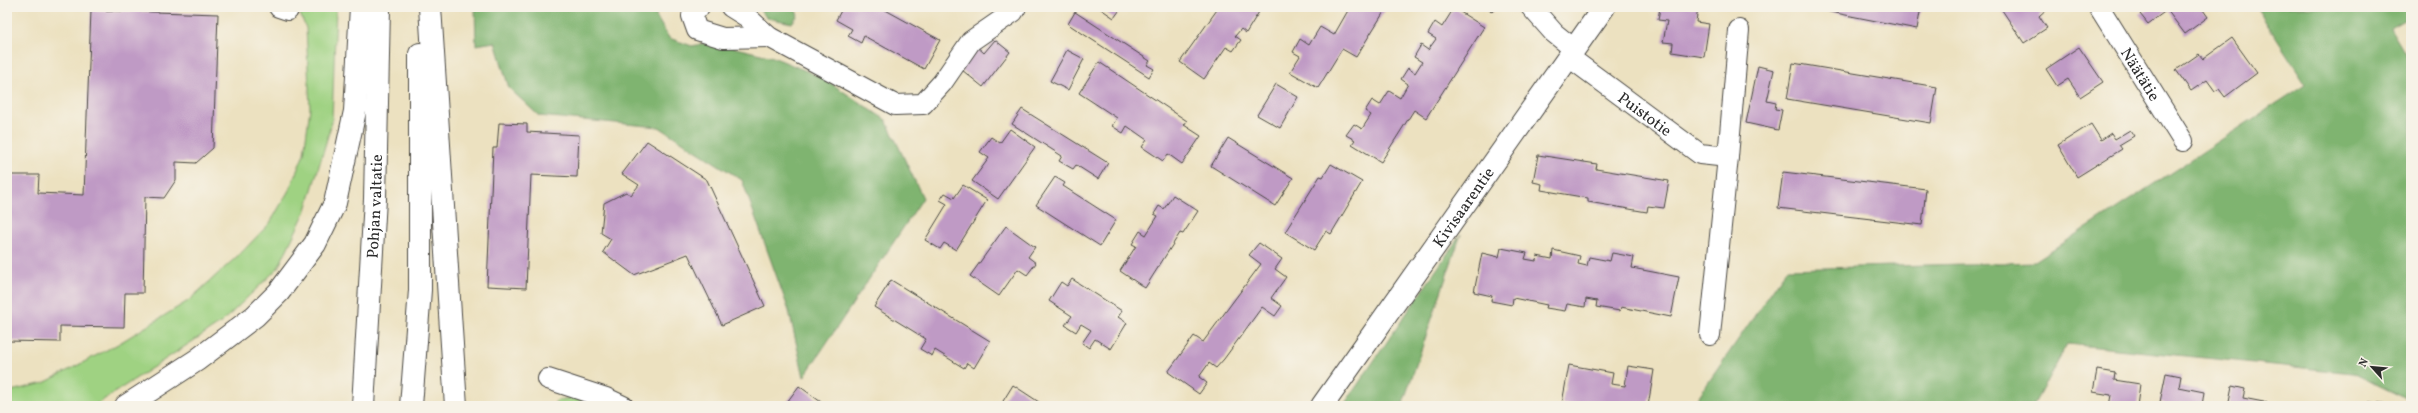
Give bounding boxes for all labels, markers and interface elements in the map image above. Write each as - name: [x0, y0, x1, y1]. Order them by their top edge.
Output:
- street label: Näätätie: [2114, 44, 2164, 106]
- street label: Puistotie: [1613, 88, 1676, 142]
- street label: Pohjan valtatie: [363, 154, 389, 259]
- street label: Kivisaarentie: [1428, 163, 1500, 252]
- north arrow: [2352, 347, 2392, 387]
- text: N: [2356, 356, 2373, 370]

